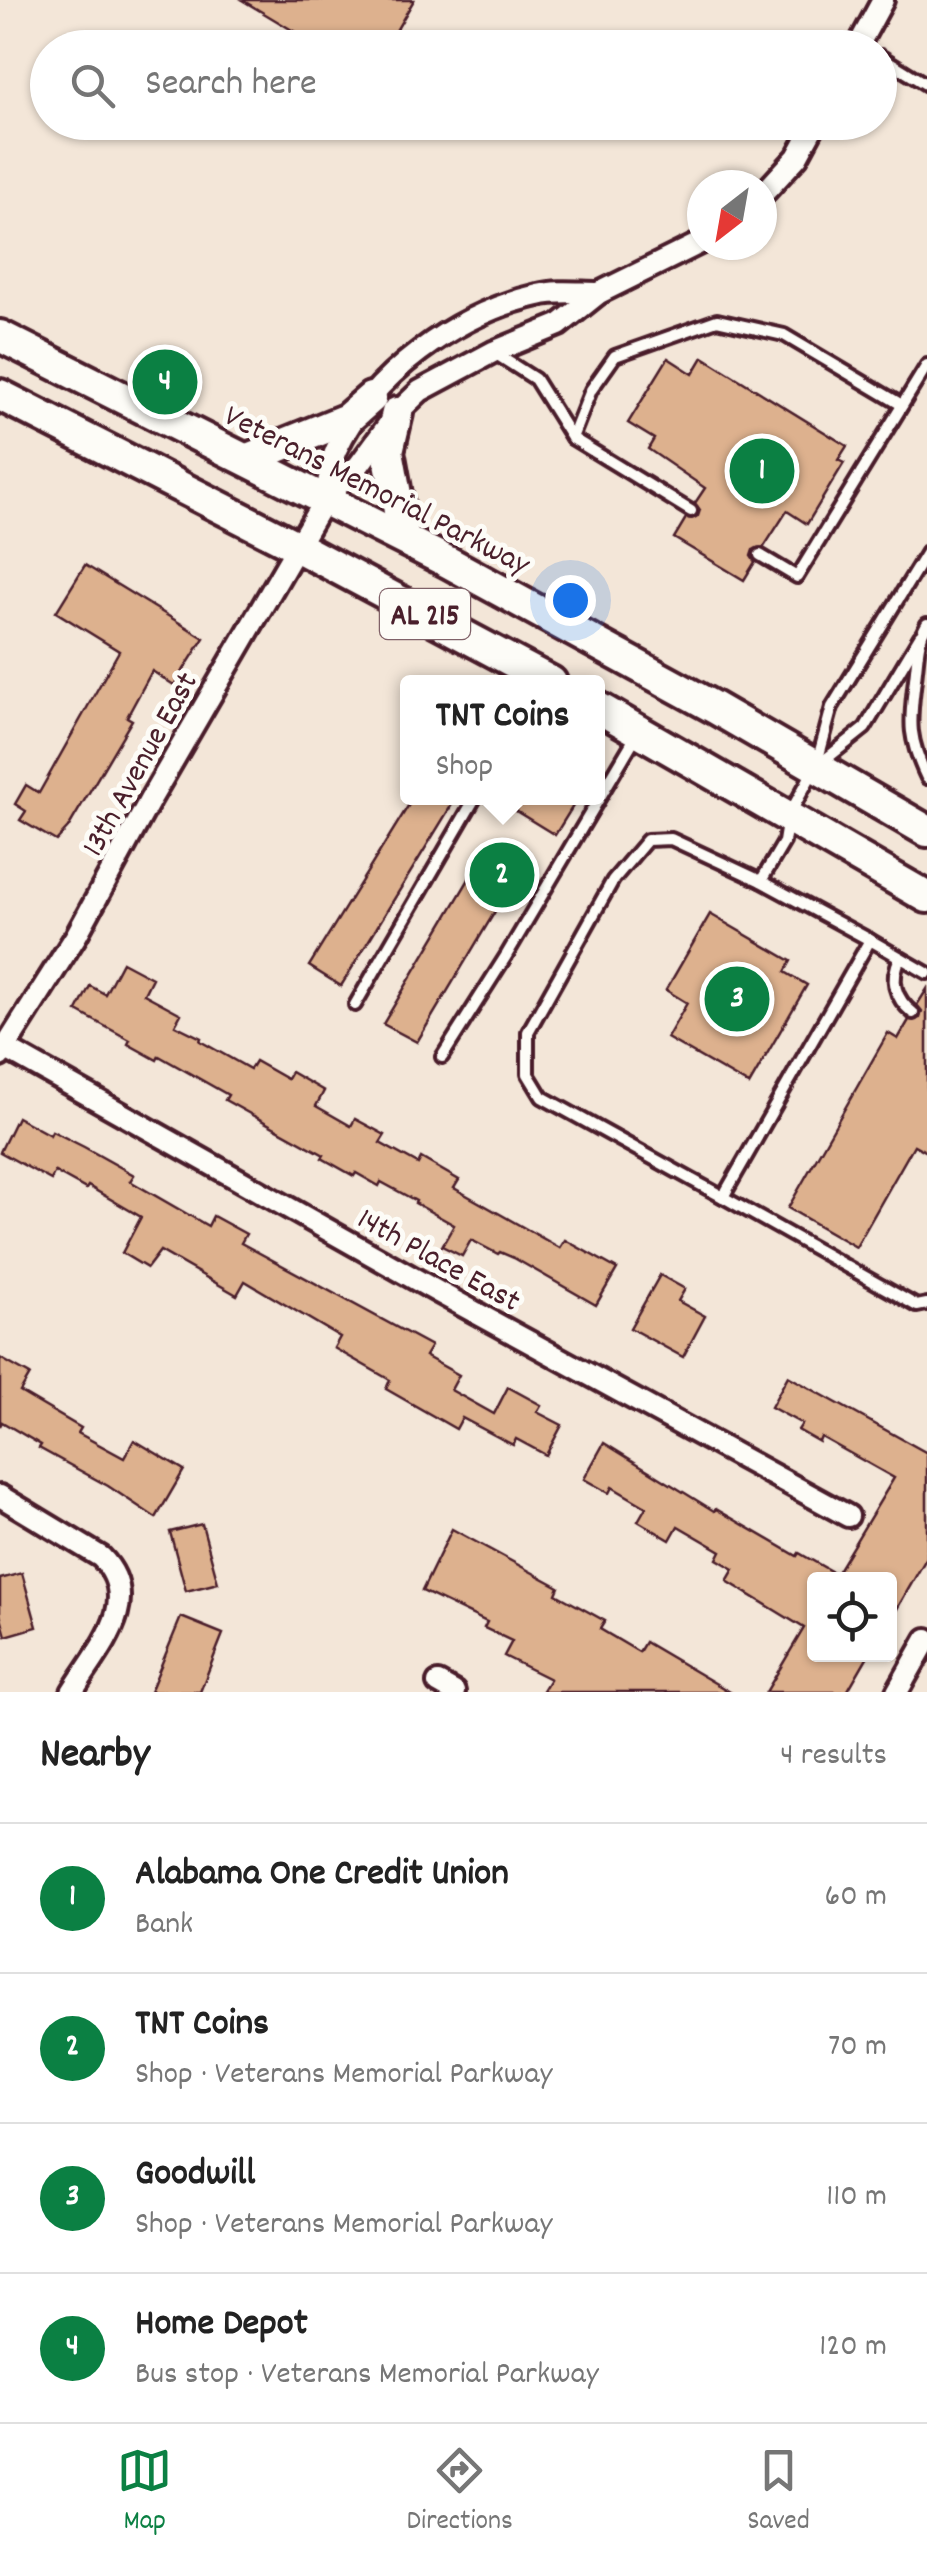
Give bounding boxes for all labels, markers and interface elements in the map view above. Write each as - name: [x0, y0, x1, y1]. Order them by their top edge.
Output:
- search box: [30, 30, 897, 140]
- icon: search: [65, 58, 120, 113]
- text: Search here: [145, 58, 317, 113]
- north arrow: [687, 170, 777, 260]
- pin: 4: [132, 344, 198, 420]
- street label: Veterans Memorial Parkway: [215, 395, 538, 590]
- pin: 1: [730, 434, 794, 508]
- your location: [545, 575, 596, 626]
- road number: AL 215: [380, 589, 470, 639]
- street label: 13th Avenue East: [73, 665, 212, 866]
- popup: [400, 675, 605, 805]
- text: TNT Coins: [435, 690, 570, 745]
- text: Shop: [435, 745, 493, 791]
- pin: 2: [470, 838, 534, 912]
- pin: 3: [704, 962, 770, 1036]
- street label: 14th Place East: [348, 1199, 528, 1326]
- map controls: [807, 1572, 897, 1662]
- button: locate: [807, 1572, 897, 1662]
- text: Nearby: [40, 1727, 150, 1787]
- text: 4 results: [780, 1734, 887, 1780]
- text: Alabama One Credit Union: [135, 1848, 509, 1903]
- text: 1: [69, 1875, 76, 1921]
- text: 60 m: [825, 1875, 887, 1921]
- text: Bank: [135, 1903, 193, 1949]
- text: TNT Coins: [135, 1998, 269, 2053]
- text: 2: [66, 2025, 79, 2071]
- text: 70 m: [828, 2025, 887, 2071]
- text: Shop · Veterans Memorial Parkway: [135, 2053, 552, 2099]
- text: Goodwill: [135, 2148, 255, 2203]
- text: 3: [65, 2175, 80, 2221]
- text: 110 m: [826, 2175, 887, 2221]
- text: Shop · Veterans Memorial Parkway: [135, 2203, 552, 2249]
- text: Home Depot: [135, 2298, 308, 2353]
- text: 4: [66, 2325, 79, 2371]
- text: 120 m: [819, 2325, 887, 2371]
- text: Bus stop · Veterans Memorial Parkway: [135, 2353, 599, 2399]
- tab: Map: [117, 2443, 172, 2543]
- tab: Directions: [407, 2443, 513, 2543]
- tab: Saved: [747, 2443, 810, 2543]

